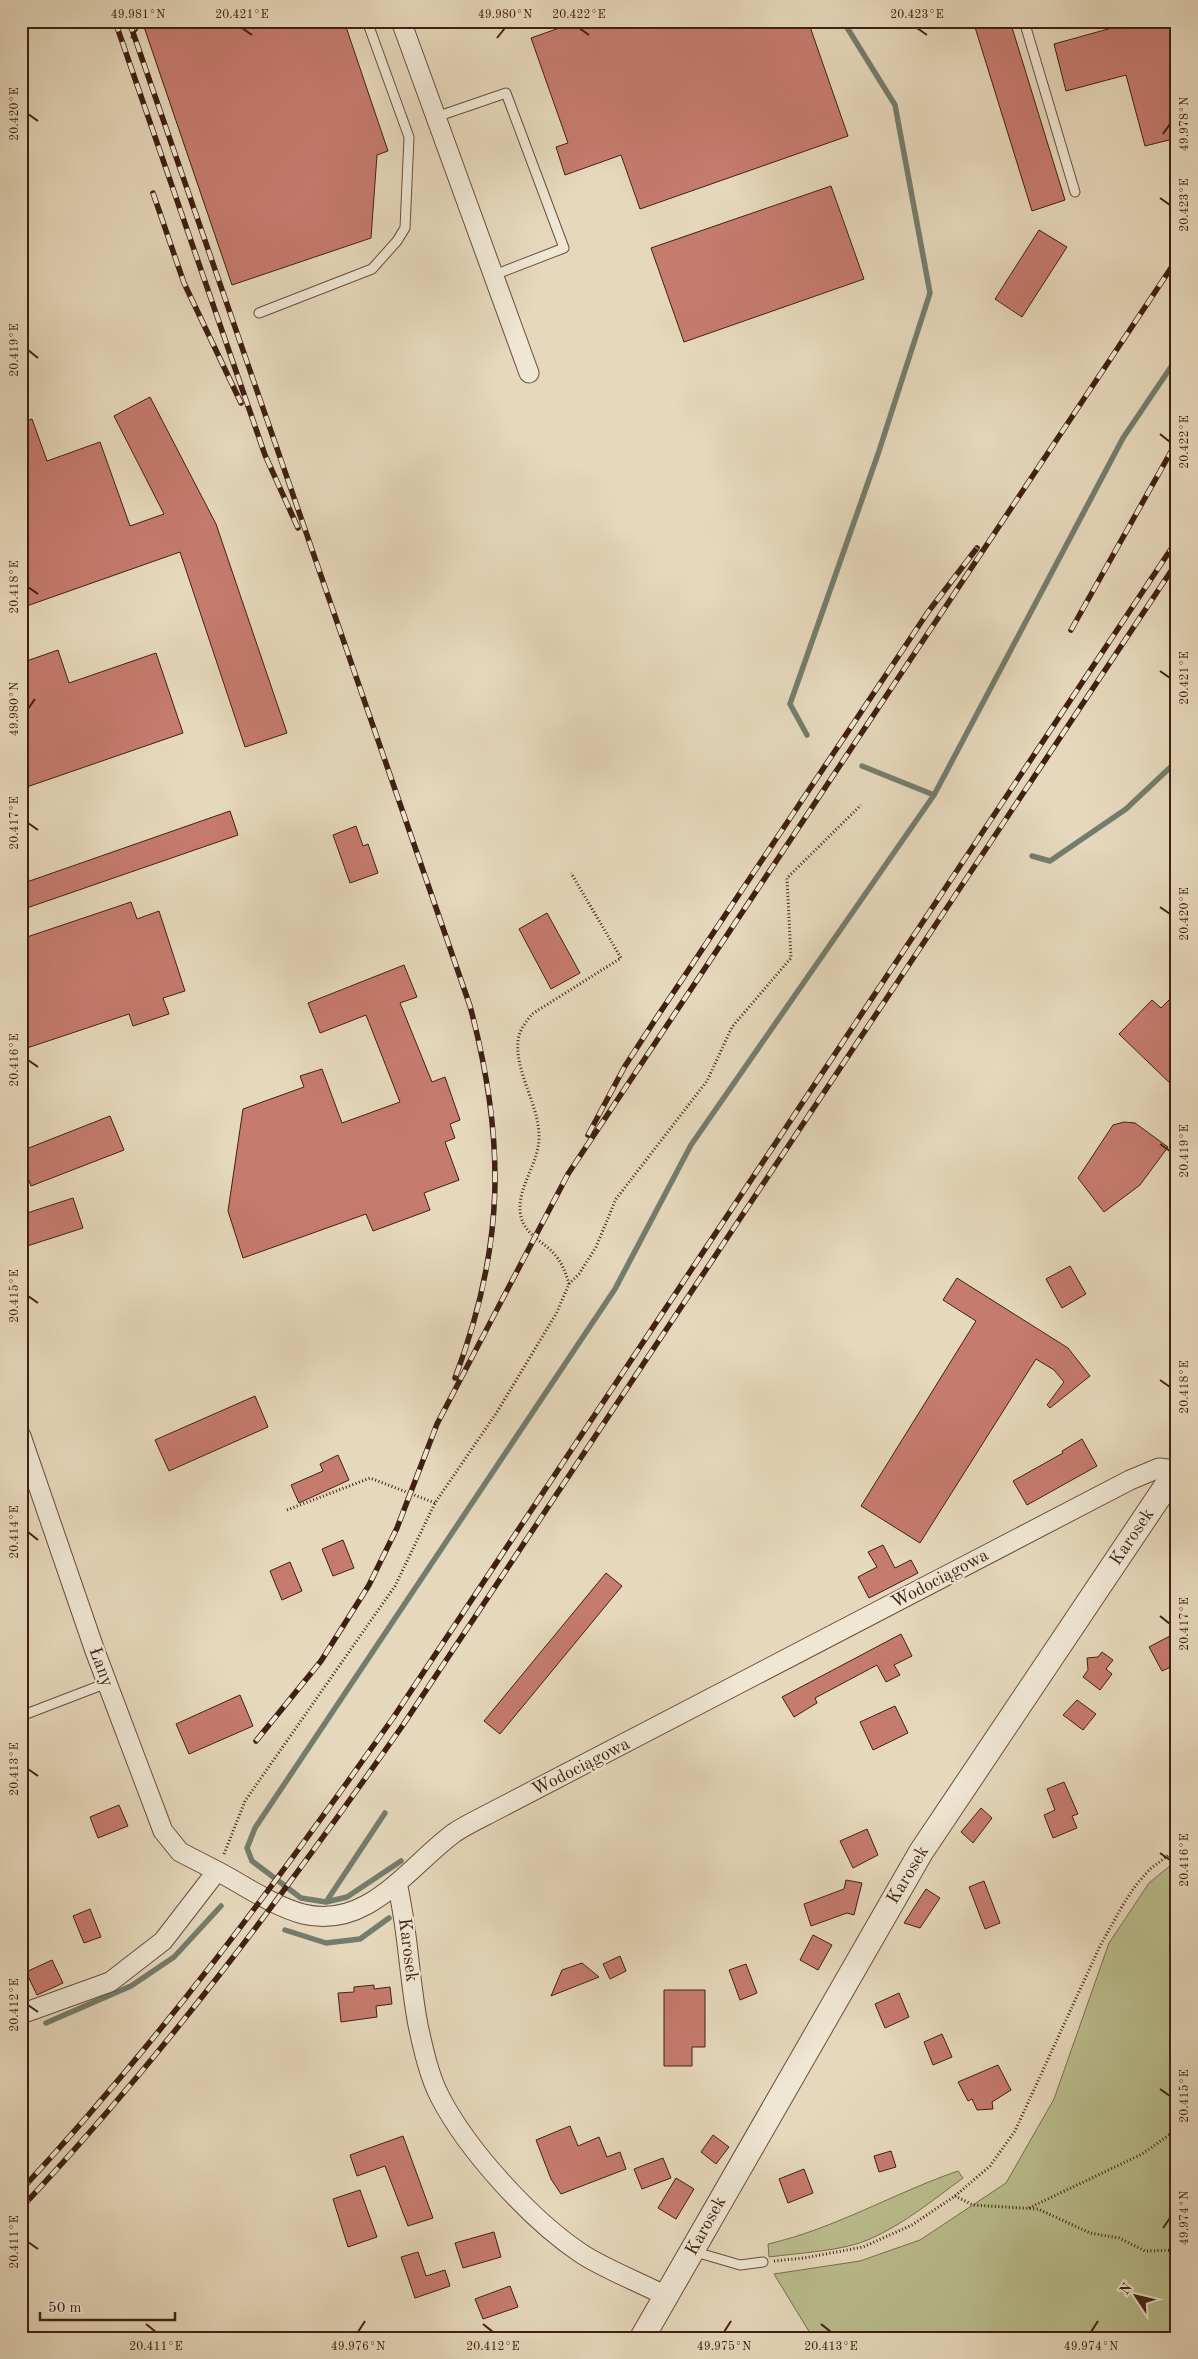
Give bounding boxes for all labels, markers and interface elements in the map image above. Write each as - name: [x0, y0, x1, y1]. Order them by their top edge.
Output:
- text: 49.981°N: [111, 9, 165, 21]
- text: 20.421°E: [215, 9, 269, 21]
- text: 49.980°N: [478, 9, 532, 21]
- text: 20.422°E: [552, 9, 606, 21]
- text: 20.423°E: [890, 9, 944, 21]
- text: 20.420°E: [9, 87, 21, 141]
- text: 49.978°N: [1179, 97, 1191, 151]
- text: 20.423°E: [1179, 178, 1191, 232]
- text: 20.419°E: [9, 323, 21, 377]
- text: 20.422°E: [1179, 415, 1191, 469]
- text: 20.418°E: [9, 560, 21, 614]
- text: 20.421°E: [1179, 651, 1191, 705]
- text: 49.980°N: [9, 682, 21, 736]
- text: 20.417°E: [9, 796, 21, 850]
- text: 20.420°E: [1179, 887, 1191, 941]
- text: 20.416°E: [9, 1033, 21, 1087]
- text: 20.419°E: [1179, 1124, 1191, 1178]
- text: 20.415°E: [8, 1269, 21, 1323]
- text: 20.418°E: [1179, 1360, 1191, 1414]
- text: 20.414°E: [9, 1505, 21, 1559]
- street label: Karosek: [1107, 1505, 1157, 1569]
- street label: Wodociągowa: [889, 1546, 992, 1612]
- text: 20.417°E: [1179, 1597, 1191, 1651]
- street label: Łany: [86, 1645, 117, 1690]
- street label: Wodociągowa: [529, 1735, 633, 1799]
- text: 20.413°E: [9, 1742, 21, 1796]
- text: 20.416°E: [1179, 1833, 1191, 1887]
- street label: Karosek: [884, 1843, 932, 1907]
- street label: Karosek: [395, 1917, 421, 1983]
- text: 20.412°E: [9, 1978, 21, 2032]
- text: 20.415°E: [1178, 2069, 1191, 2123]
- text: 49.974°N: [1179, 2191, 1191, 2245]
- street label: Karosek: [683, 2194, 729, 2258]
- text: 20.411°E: [9, 2215, 21, 2269]
- north arrow: [1110, 2272, 1160, 2322]
- text: N: [1117, 2280, 1135, 2298]
- scale bar: [40, 2289, 175, 2321]
- text: 50 m: [48, 2301, 82, 2316]
- text: 49.975°N: [697, 2340, 751, 2353]
- text: 20.411°E: [129, 2341, 183, 2353]
- text: 49.976°N: [331, 2341, 385, 2353]
- text: 20.412°E: [466, 2341, 520, 2353]
- text: 20.413°E: [804, 2341, 858, 2353]
- text: 49.974°N: [1064, 2341, 1118, 2353]

